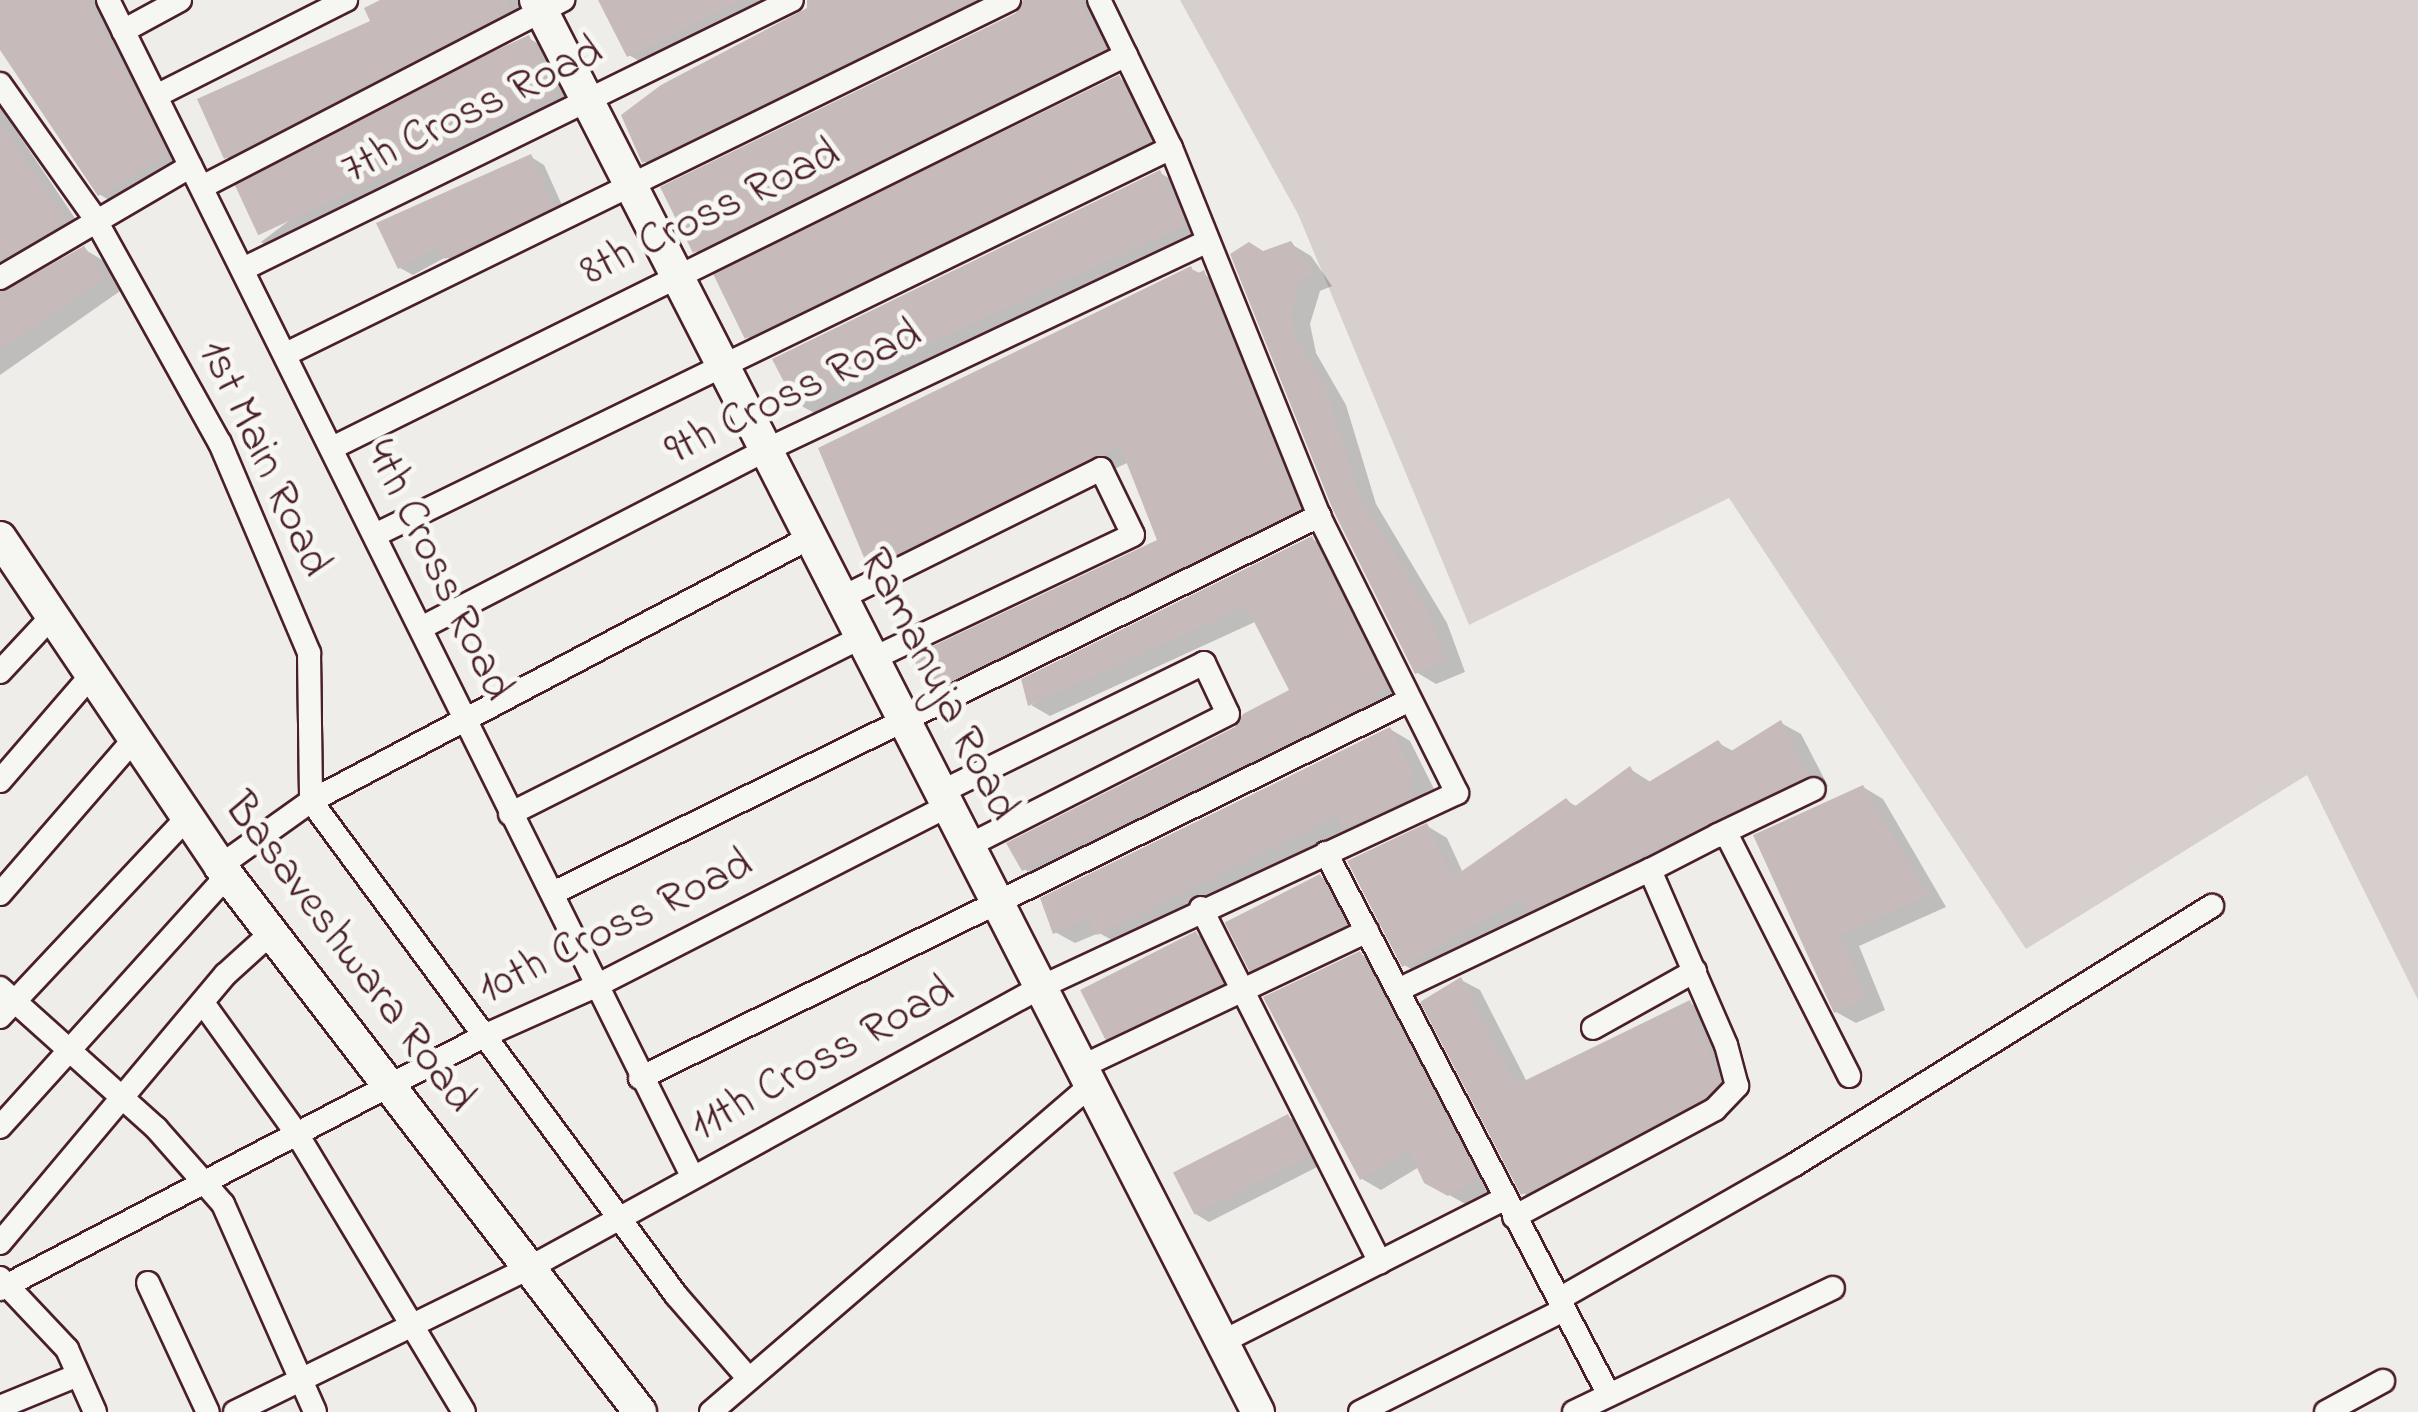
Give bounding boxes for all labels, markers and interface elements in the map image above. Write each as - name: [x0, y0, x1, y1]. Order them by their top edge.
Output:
- street label: 7th Cross Road: [334, 26, 612, 198]
- street label: 8th Cross Road: [573, 128, 849, 300]
- street label: 9th Cross Road: [657, 309, 931, 479]
- street label: 1st Main Road: [185, 332, 341, 586]
- street label: 4th Cross Road: [351, 432, 523, 710]
- street label: Ramanuja Road: [845, 540, 1029, 830]
- street label: Basaveshwara Road: [210, 784, 486, 1124]
- street label: 10th Cross Road: [470, 838, 762, 1018]
- street label: 11th Cross Road: [682, 965, 964, 1155]

